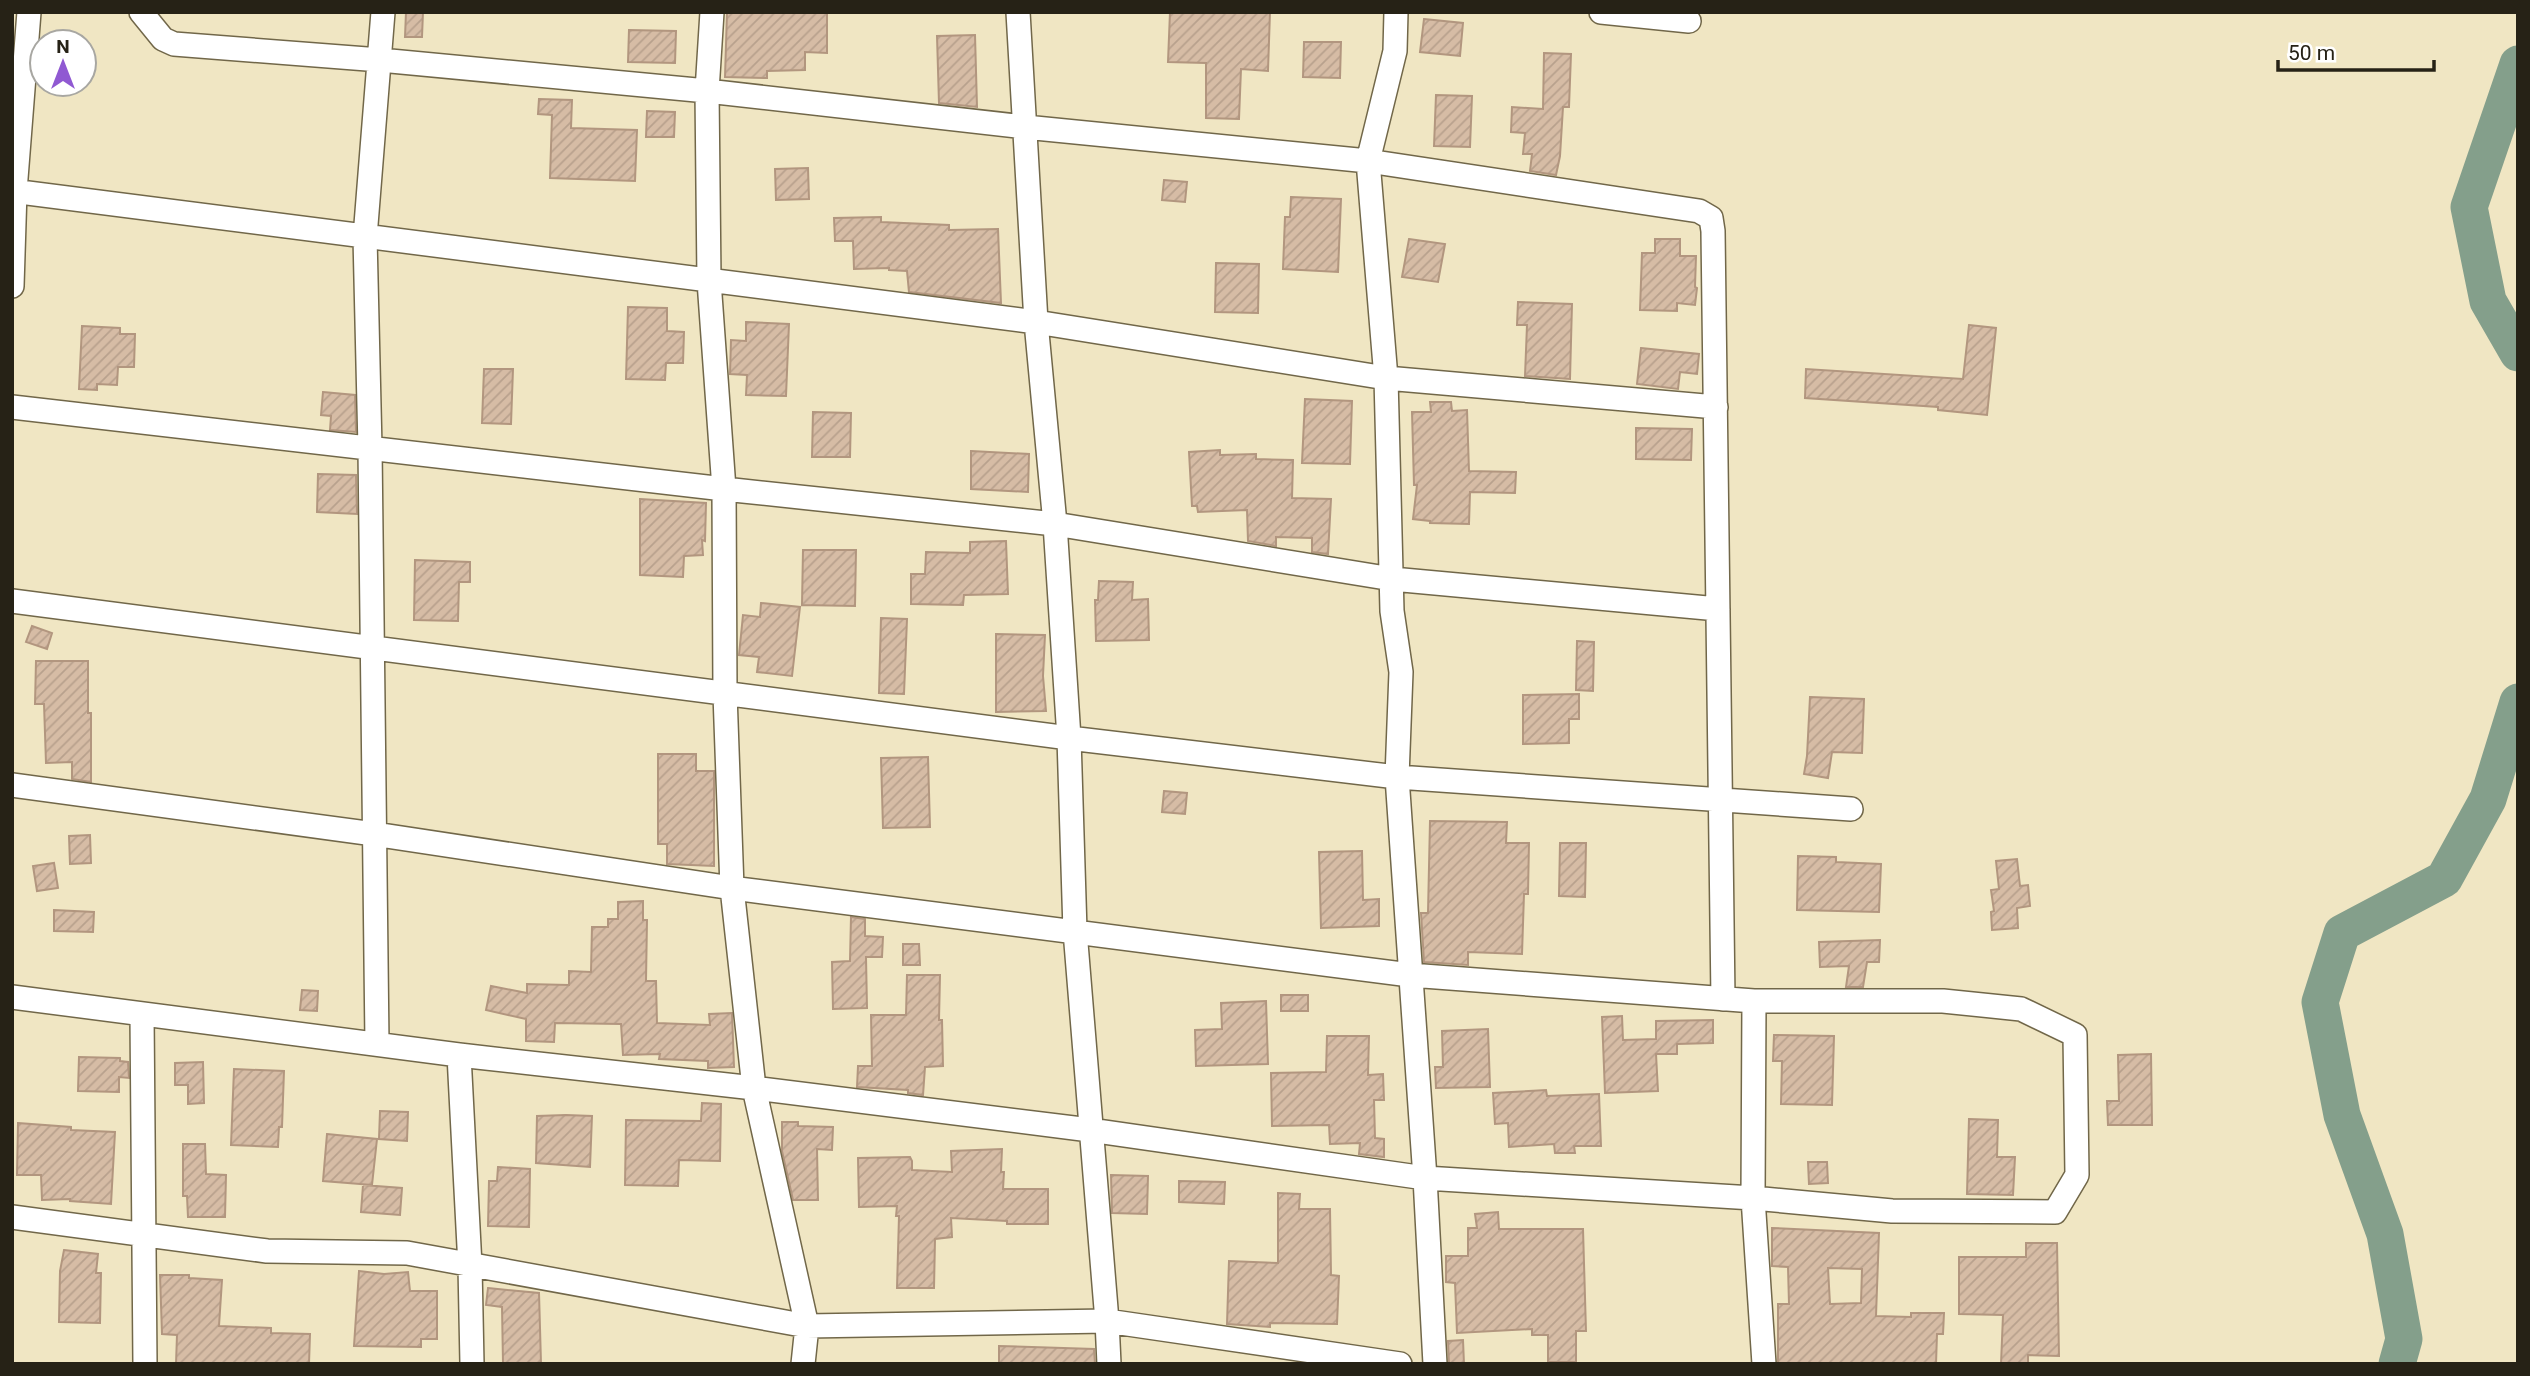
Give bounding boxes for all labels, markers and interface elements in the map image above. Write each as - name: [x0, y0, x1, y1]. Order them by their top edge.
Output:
- north arrow: [28, 28, 98, 98]
- scale bar: [2278, 28, 2434, 72]
- text: N: [56, 35, 70, 58]
- text: 50 m: [2288, 41, 2335, 65]

